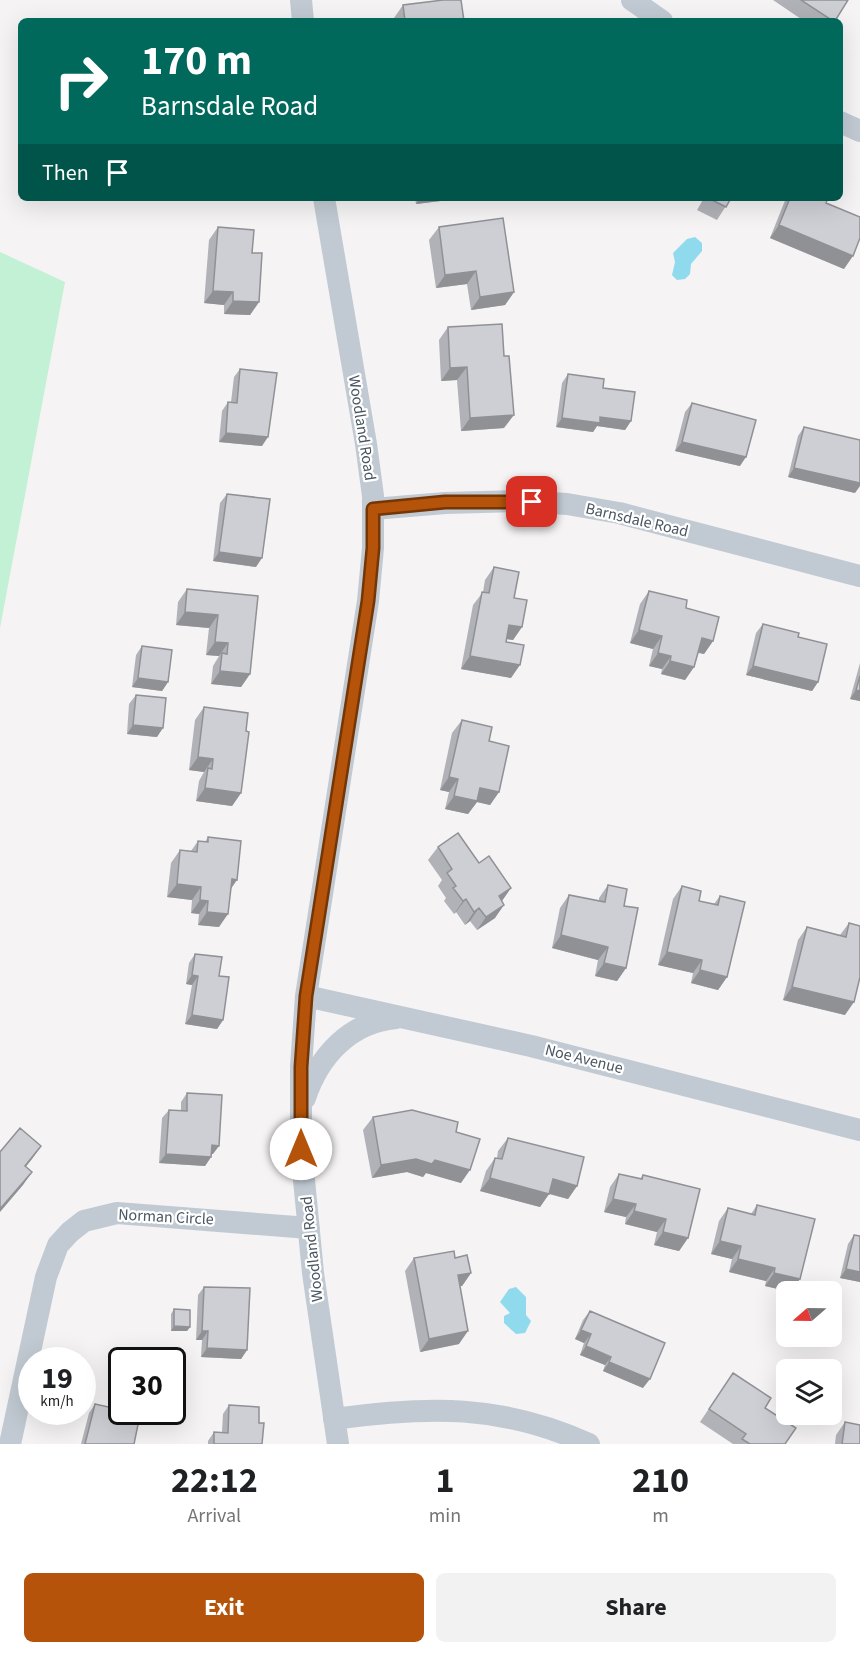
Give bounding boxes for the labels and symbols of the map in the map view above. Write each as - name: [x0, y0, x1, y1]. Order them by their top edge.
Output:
- street label: Woodland Road: [343, 374, 381, 482]
- pin: [506, 476, 557, 527]
- street label: Barnsdale Road: [583, 497, 691, 543]
- street label: Noe Avenue: [543, 1039, 625, 1079]
- position arrow: [269, 1117, 333, 1181]
- street label: Woodland Road: [296, 1195, 328, 1303]
- street label: Norman Circle: [118, 1204, 214, 1230]
- north arrow: [776, 1281, 842, 1347]
- speed limit sign: 30: [108, 1347, 186, 1425]

